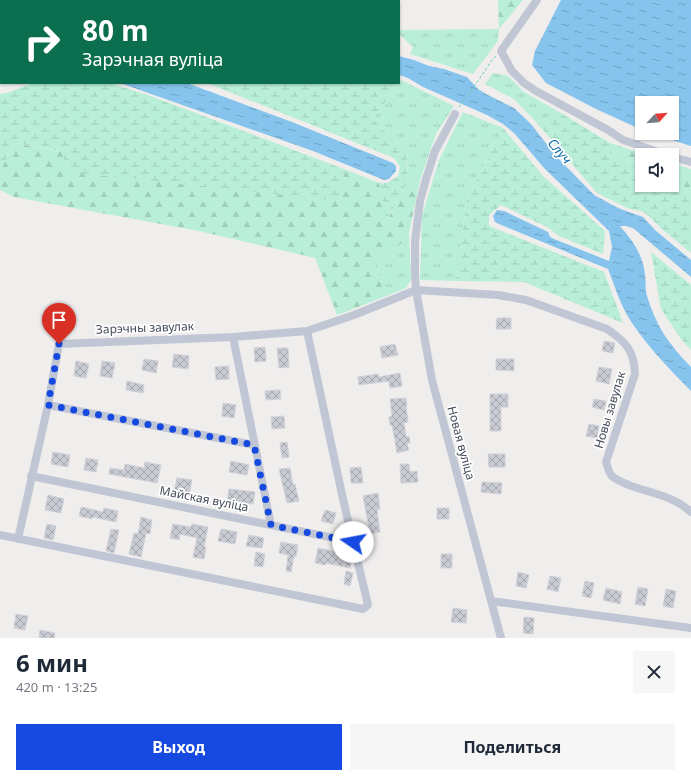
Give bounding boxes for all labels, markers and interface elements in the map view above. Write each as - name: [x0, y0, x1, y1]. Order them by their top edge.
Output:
- text: 80 m: [82, 11, 149, 49]
- icon: right: [16, 16, 68, 68]
- text: Зарэчная вуліца: [82, 47, 223, 71]
- north arrow: [635, 96, 679, 140]
- map controls: [635, 96, 679, 192]
- water label: Случ: [544, 134, 576, 168]
- button: sound: [635, 148, 679, 192]
- pin: [42, 303, 76, 344]
- icon: arrive: [48, 309, 70, 331]
- street label: Зарэчны завулак: [96, 317, 195, 338]
- street label: Новы завулак: [590, 369, 629, 451]
- street label: Новая вуліца: [443, 404, 480, 482]
- street label: Майская вуліца: [158, 482, 250, 515]
- position arrow: [332, 521, 374, 563]
- text: 6 мин: [16, 646, 88, 679]
- button: close: [633, 651, 675, 693]
- text: 420 m · 13:25: [16, 678, 97, 696]
- button: Выход: [16, 724, 342, 770]
- button: Поделиться: [350, 724, 675, 770]

